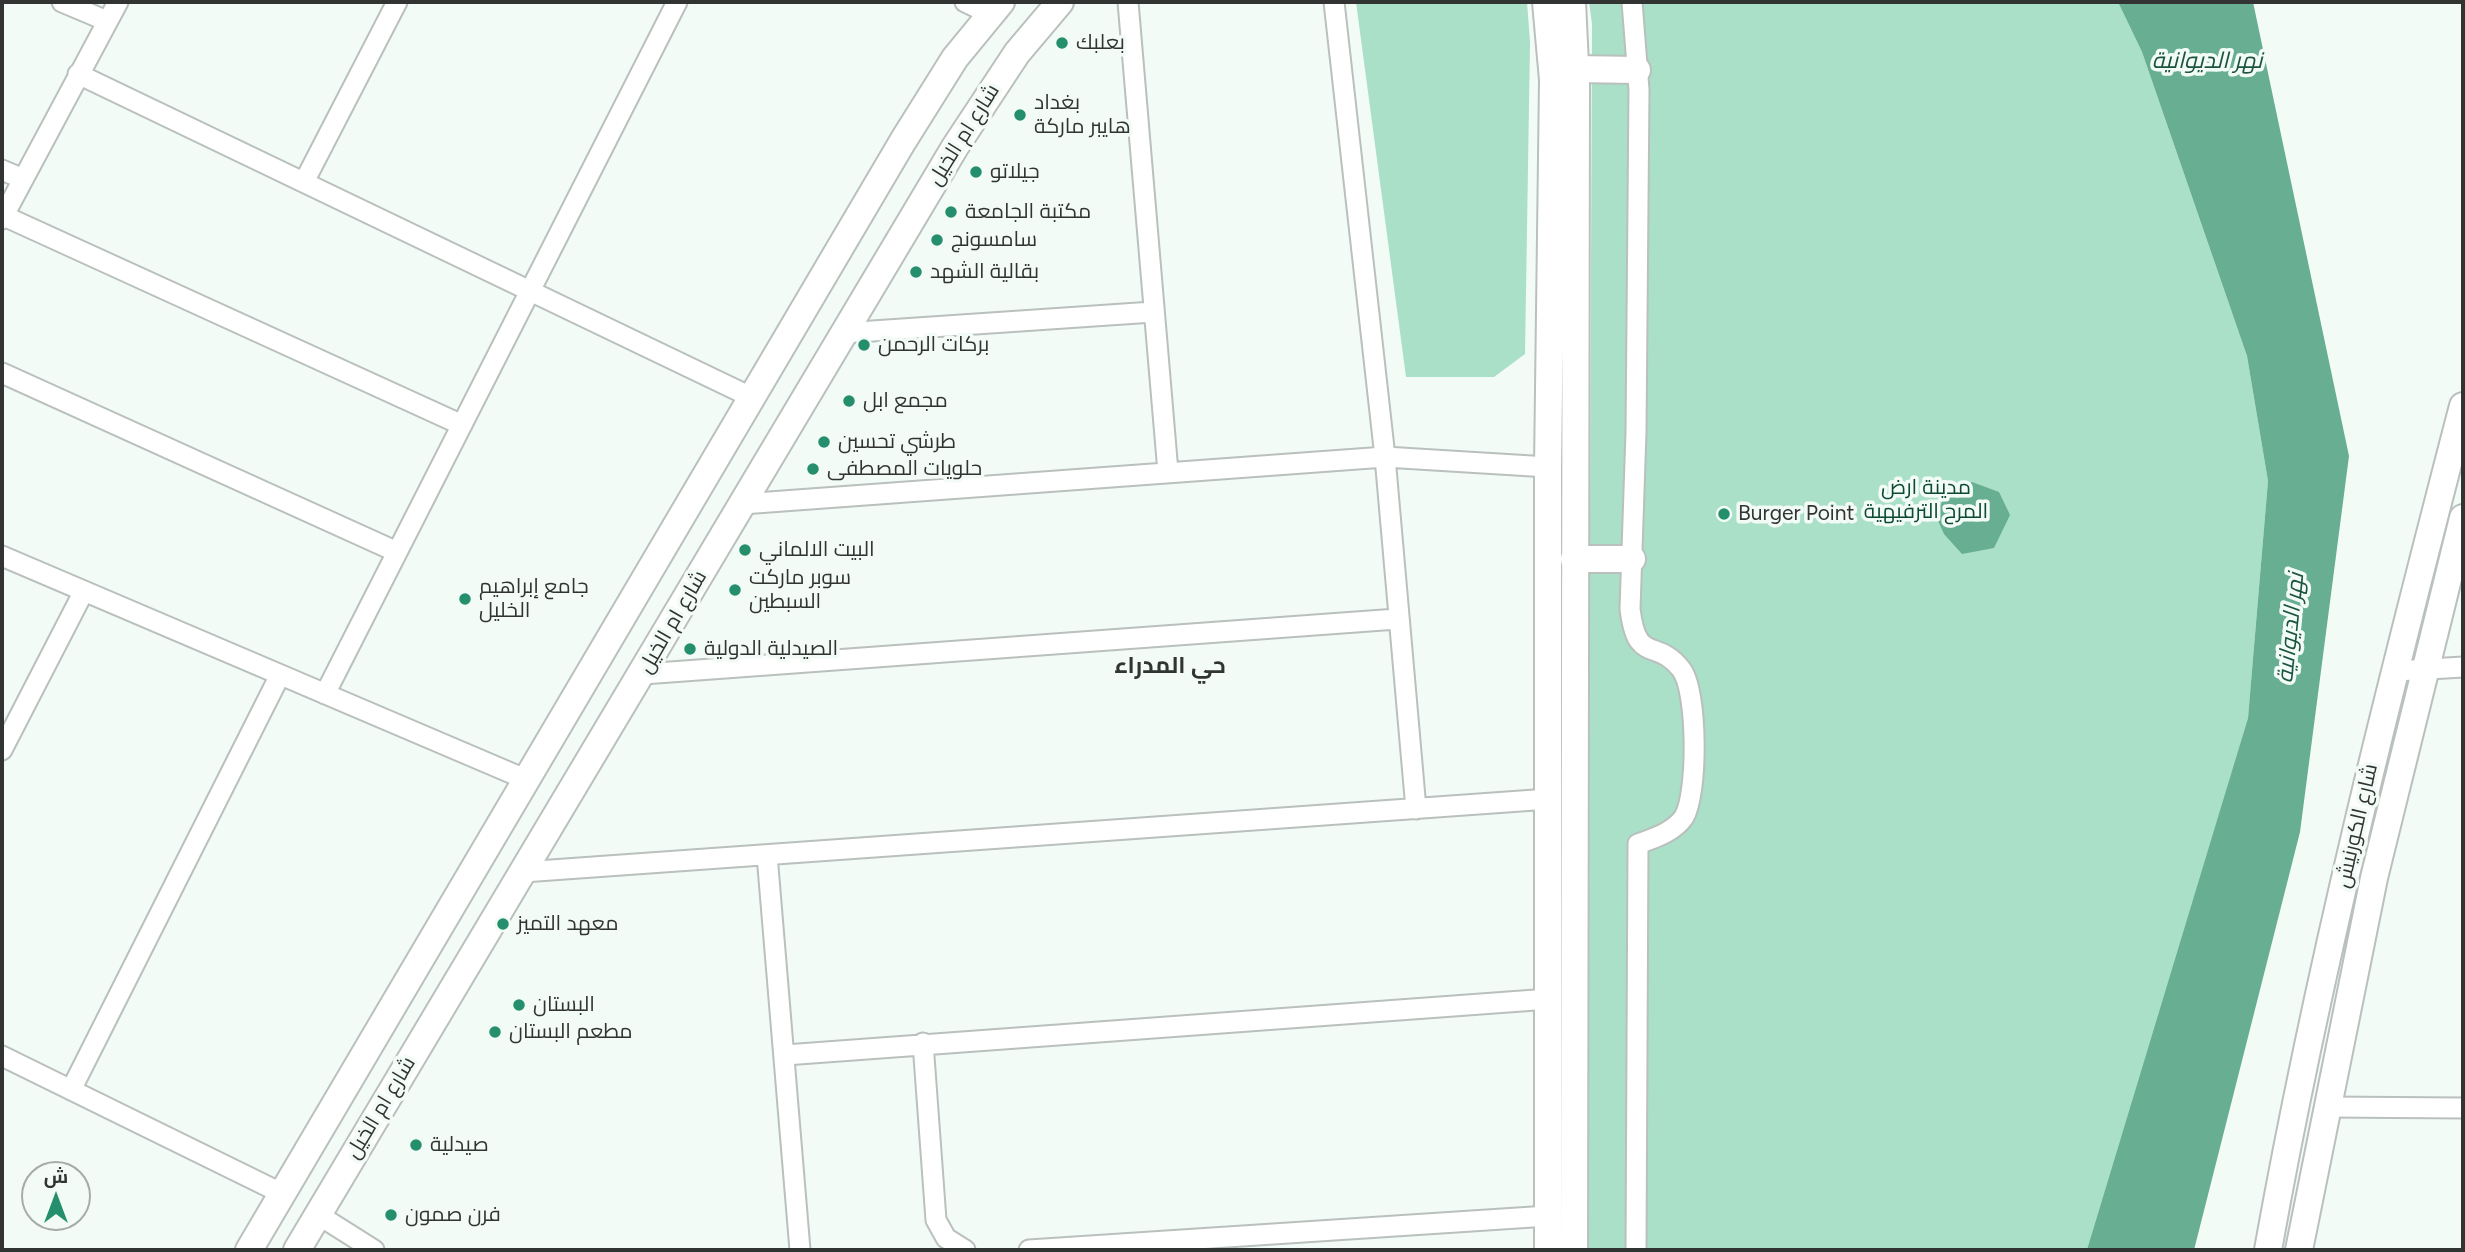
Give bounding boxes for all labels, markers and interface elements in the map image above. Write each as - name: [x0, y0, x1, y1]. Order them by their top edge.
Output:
- place label: بعلبك: [1076, 30, 1125, 56]
- marker: بعلبك: [1054, 35, 1070, 51]
- water label: نهر الديوانية: [2152, 47, 2262, 75]
- street label: شارع ام الخيل: [923, 80, 1005, 190]
- place label: بغداد هايبر ماركة: [1034, 90, 1131, 140]
- marker: بغداد هايبر ماركة: [1012, 107, 1028, 123]
- place label: جيلاتو: [990, 159, 1040, 185]
- marker: جيلاتو: [968, 164, 984, 180]
- place label: مكتبة الجامعة: [965, 199, 1091, 225]
- marker: مكتبة الجامعة: [943, 204, 959, 220]
- place label: سامسونج: [951, 227, 1037, 253]
- marker: سامسونج: [929, 232, 945, 248]
- place label: بقالية الشهد: [930, 259, 1039, 285]
- marker: بقالية الشهد: [908, 264, 924, 280]
- place label: بركات الرحمن: [878, 332, 989, 358]
- marker: بركات الرحمن: [856, 337, 872, 353]
- place label: مجمع ابل: [863, 388, 948, 414]
- marker: مجمع ابل: [841, 393, 857, 409]
- place label: طرشي تحسين: [838, 429, 956, 455]
- marker: طرشي تحسين: [816, 434, 832, 450]
- place label: حلويات المصطفى: [827, 456, 982, 482]
- marker: حلويات المصطفى: [805, 461, 821, 477]
- park label: مدينة ارض المرح الترفيهية: [1864, 475, 1988, 525]
- place label: Burger Point: [1738, 501, 1854, 527]
- marker: Burger Point: [1716, 506, 1732, 522]
- place label: البيت الالماني: [759, 537, 875, 563]
- marker: البيت الالماني: [737, 542, 753, 558]
- place label: سوبر ماركت السبطين: [749, 565, 851, 615]
- street label: شارع ام الخيل: [633, 566, 713, 678]
- water label: نهر الديوانية: [2271, 572, 2311, 684]
- place label: جامع إبراهيم الخليل: [479, 574, 589, 624]
- marker: سوبر ماركت السبطين: [727, 582, 743, 598]
- marker: جامع إبراهيم الخليل: [457, 591, 473, 607]
- place label: الصيدلية الدولية: [704, 636, 838, 662]
- marker: الصيدلية الدولية: [682, 641, 698, 657]
- district label: حي المدراء: [1114, 652, 1226, 680]
- street label: شارع الكورنيش: [2330, 761, 2384, 891]
- place label: معهد التميز: [517, 911, 618, 937]
- marker: معهد التميز: [495, 916, 511, 932]
- place label: البستان: [533, 992, 595, 1018]
- marker: البستان: [511, 997, 527, 1013]
- place label: مطعم البستان: [509, 1019, 633, 1045]
- marker: مطعم البستان: [487, 1024, 503, 1040]
- street label: شارع ام الخيل: [341, 1052, 421, 1164]
- place label: صيدلية: [430, 1132, 489, 1158]
- marker: صيدلية: [408, 1137, 424, 1153]
- north arrow: [21, 1161, 91, 1231]
- text: ش: [44, 1165, 68, 1188]
- place label: فرن صمون: [405, 1202, 501, 1228]
- marker: فرن صمون: [383, 1207, 399, 1223]

